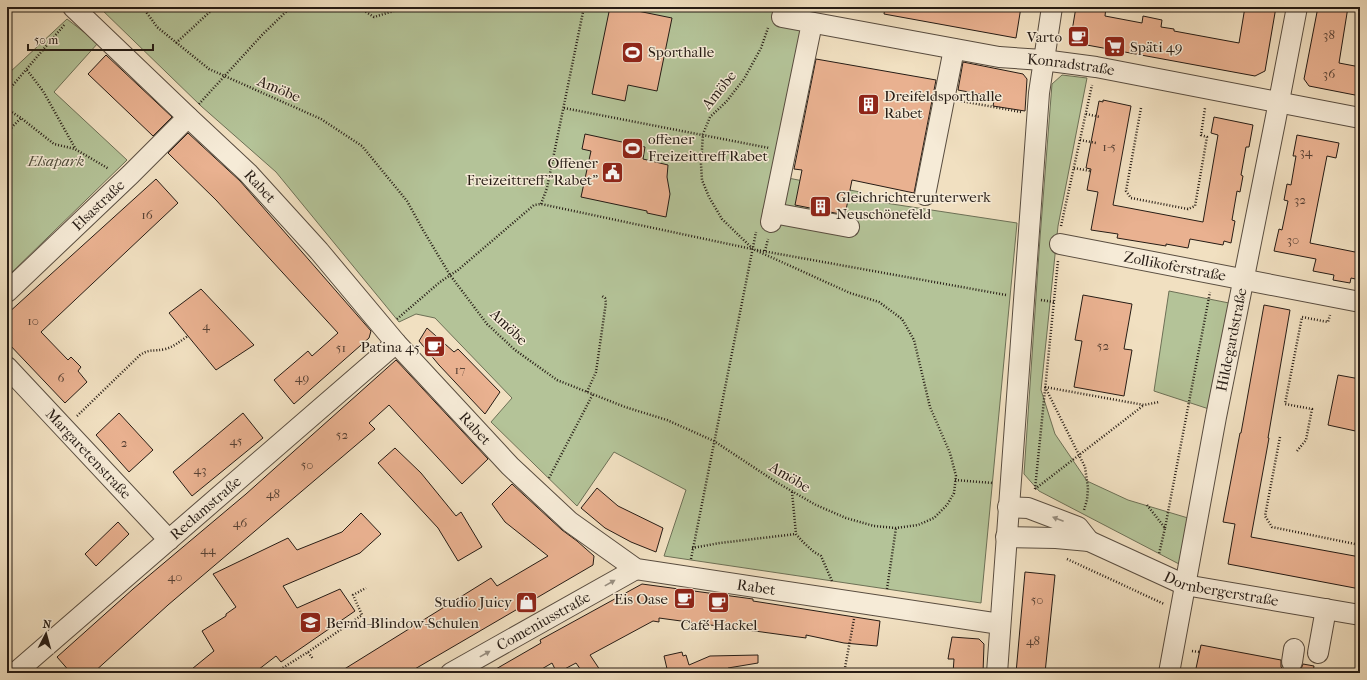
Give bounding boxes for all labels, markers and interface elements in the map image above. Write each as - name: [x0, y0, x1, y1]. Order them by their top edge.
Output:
- cafe icon: Varto: [1065, 24, 1091, 50]
- scale bar: [28, 26, 153, 52]
- house number: 38: [1323, 27, 1335, 42]
- place label: Varto: [1026, 28, 1062, 46]
- text: 50 m: [34, 33, 58, 47]
- supermarket icon: Späti 49: [1101, 34, 1127, 60]
- place label: Späti 49: [1130, 38, 1183, 56]
- sports icon: Sporthalle: [620, 39, 646, 65]
- place label: Sporthalle: [648, 43, 715, 61]
- street label: Konradstraße: [1027, 50, 1117, 80]
- street label: Amöbe: [697, 66, 741, 114]
- house number: 36: [1323, 66, 1336, 81]
- street label: Amöbe: [254, 72, 304, 106]
- place label: Dreifeldsporthalle Rabet: [884, 87, 1002, 122]
- building icon: Dreifeldsporthalle Rabet: [856, 92, 882, 118]
- place label: offener Freizeittreff Rabet: [648, 130, 768, 165]
- sports icon: offener Freizeittreff Rabet: [619, 135, 645, 161]
- house number: 1-5: [1102, 139, 1116, 154]
- house number: 34: [1299, 144, 1313, 159]
- park label: Elsapark: [27, 152, 84, 170]
- place label: Offener Freizeittreff "Rabet": [467, 154, 599, 189]
- public building icon: Offener Freizeittreff "Rabet": [600, 159, 626, 185]
- street label: Rabet: [240, 166, 280, 207]
- street label: Elsastraße: [68, 176, 129, 234]
- place label: Gleichrichterunterwerk Neuschönefeld: [836, 188, 991, 223]
- house number: 32: [1294, 192, 1306, 207]
- building icon: Gleichrichterunterwerk Neuschönefeld: [808, 193, 834, 219]
- house number: 16: [141, 207, 154, 222]
- house number: 30: [1287, 232, 1299, 247]
- street label: Zollikoferstraße: [1122, 248, 1228, 285]
- street label: Hildegardstraße: [1212, 286, 1251, 393]
- street label: Amöbe: [486, 304, 532, 349]
- house number: 10: [27, 313, 39, 328]
- house number: 4: [202, 318, 210, 333]
- cafe icon: Patina 45: [422, 334, 448, 360]
- place label: Patina 45: [361, 338, 420, 356]
- house number: 52: [1097, 338, 1109, 353]
- house number: 51: [336, 340, 346, 355]
- house number: 17: [455, 362, 465, 377]
- house number: 6: [57, 370, 65, 385]
- house number: 49: [295, 370, 309, 385]
- street label: Margaretenstraße: [42, 405, 135, 503]
- street label: Rabet: [455, 408, 495, 449]
- house number: 52: [336, 427, 348, 442]
- house number: 45: [230, 433, 243, 448]
- house number: 2: [121, 435, 128, 450]
- house number: 50: [301, 457, 313, 472]
- street label: Amöbe: [765, 457, 814, 497]
- house number: 43: [193, 462, 207, 477]
- street label: Reclamstraße: [166, 472, 245, 544]
- house number: 48: [266, 486, 280, 501]
- house number: 46: [233, 515, 248, 530]
- one-way arrow: [1052, 516, 1064, 522]
- house number: 44: [200, 542, 216, 557]
- street label: Dornbergerstraße: [1161, 567, 1281, 610]
- house number: 40: [168, 569, 182, 584]
- street label: Rabet: [736, 575, 777, 599]
- one-way arrow: [604, 580, 616, 587]
- cafe icon: Eis Oase: [671, 586, 697, 612]
- street label: Comeniusstraße: [493, 587, 594, 654]
- shop icon: Studio Juicy: [514, 589, 540, 615]
- cafe icon: Café Hackel: [706, 589, 732, 615]
- place label: Eis Oase: [614, 590, 669, 608]
- house number: 50: [1031, 592, 1043, 607]
- place label: Studio Juicy: [434, 593, 513, 611]
- school or university icon: Bernd-Blindow-Schulen: [298, 610, 324, 636]
- north arrow: [26, 614, 66, 654]
- place label: Bernd-Blindow-Schulen: [326, 614, 479, 632]
- place label: Café Hackel: [681, 616, 757, 634]
- text: N: [42, 618, 52, 632]
- house number: 48: [1026, 633, 1040, 648]
- one-way arrow: [479, 650, 490, 657]

